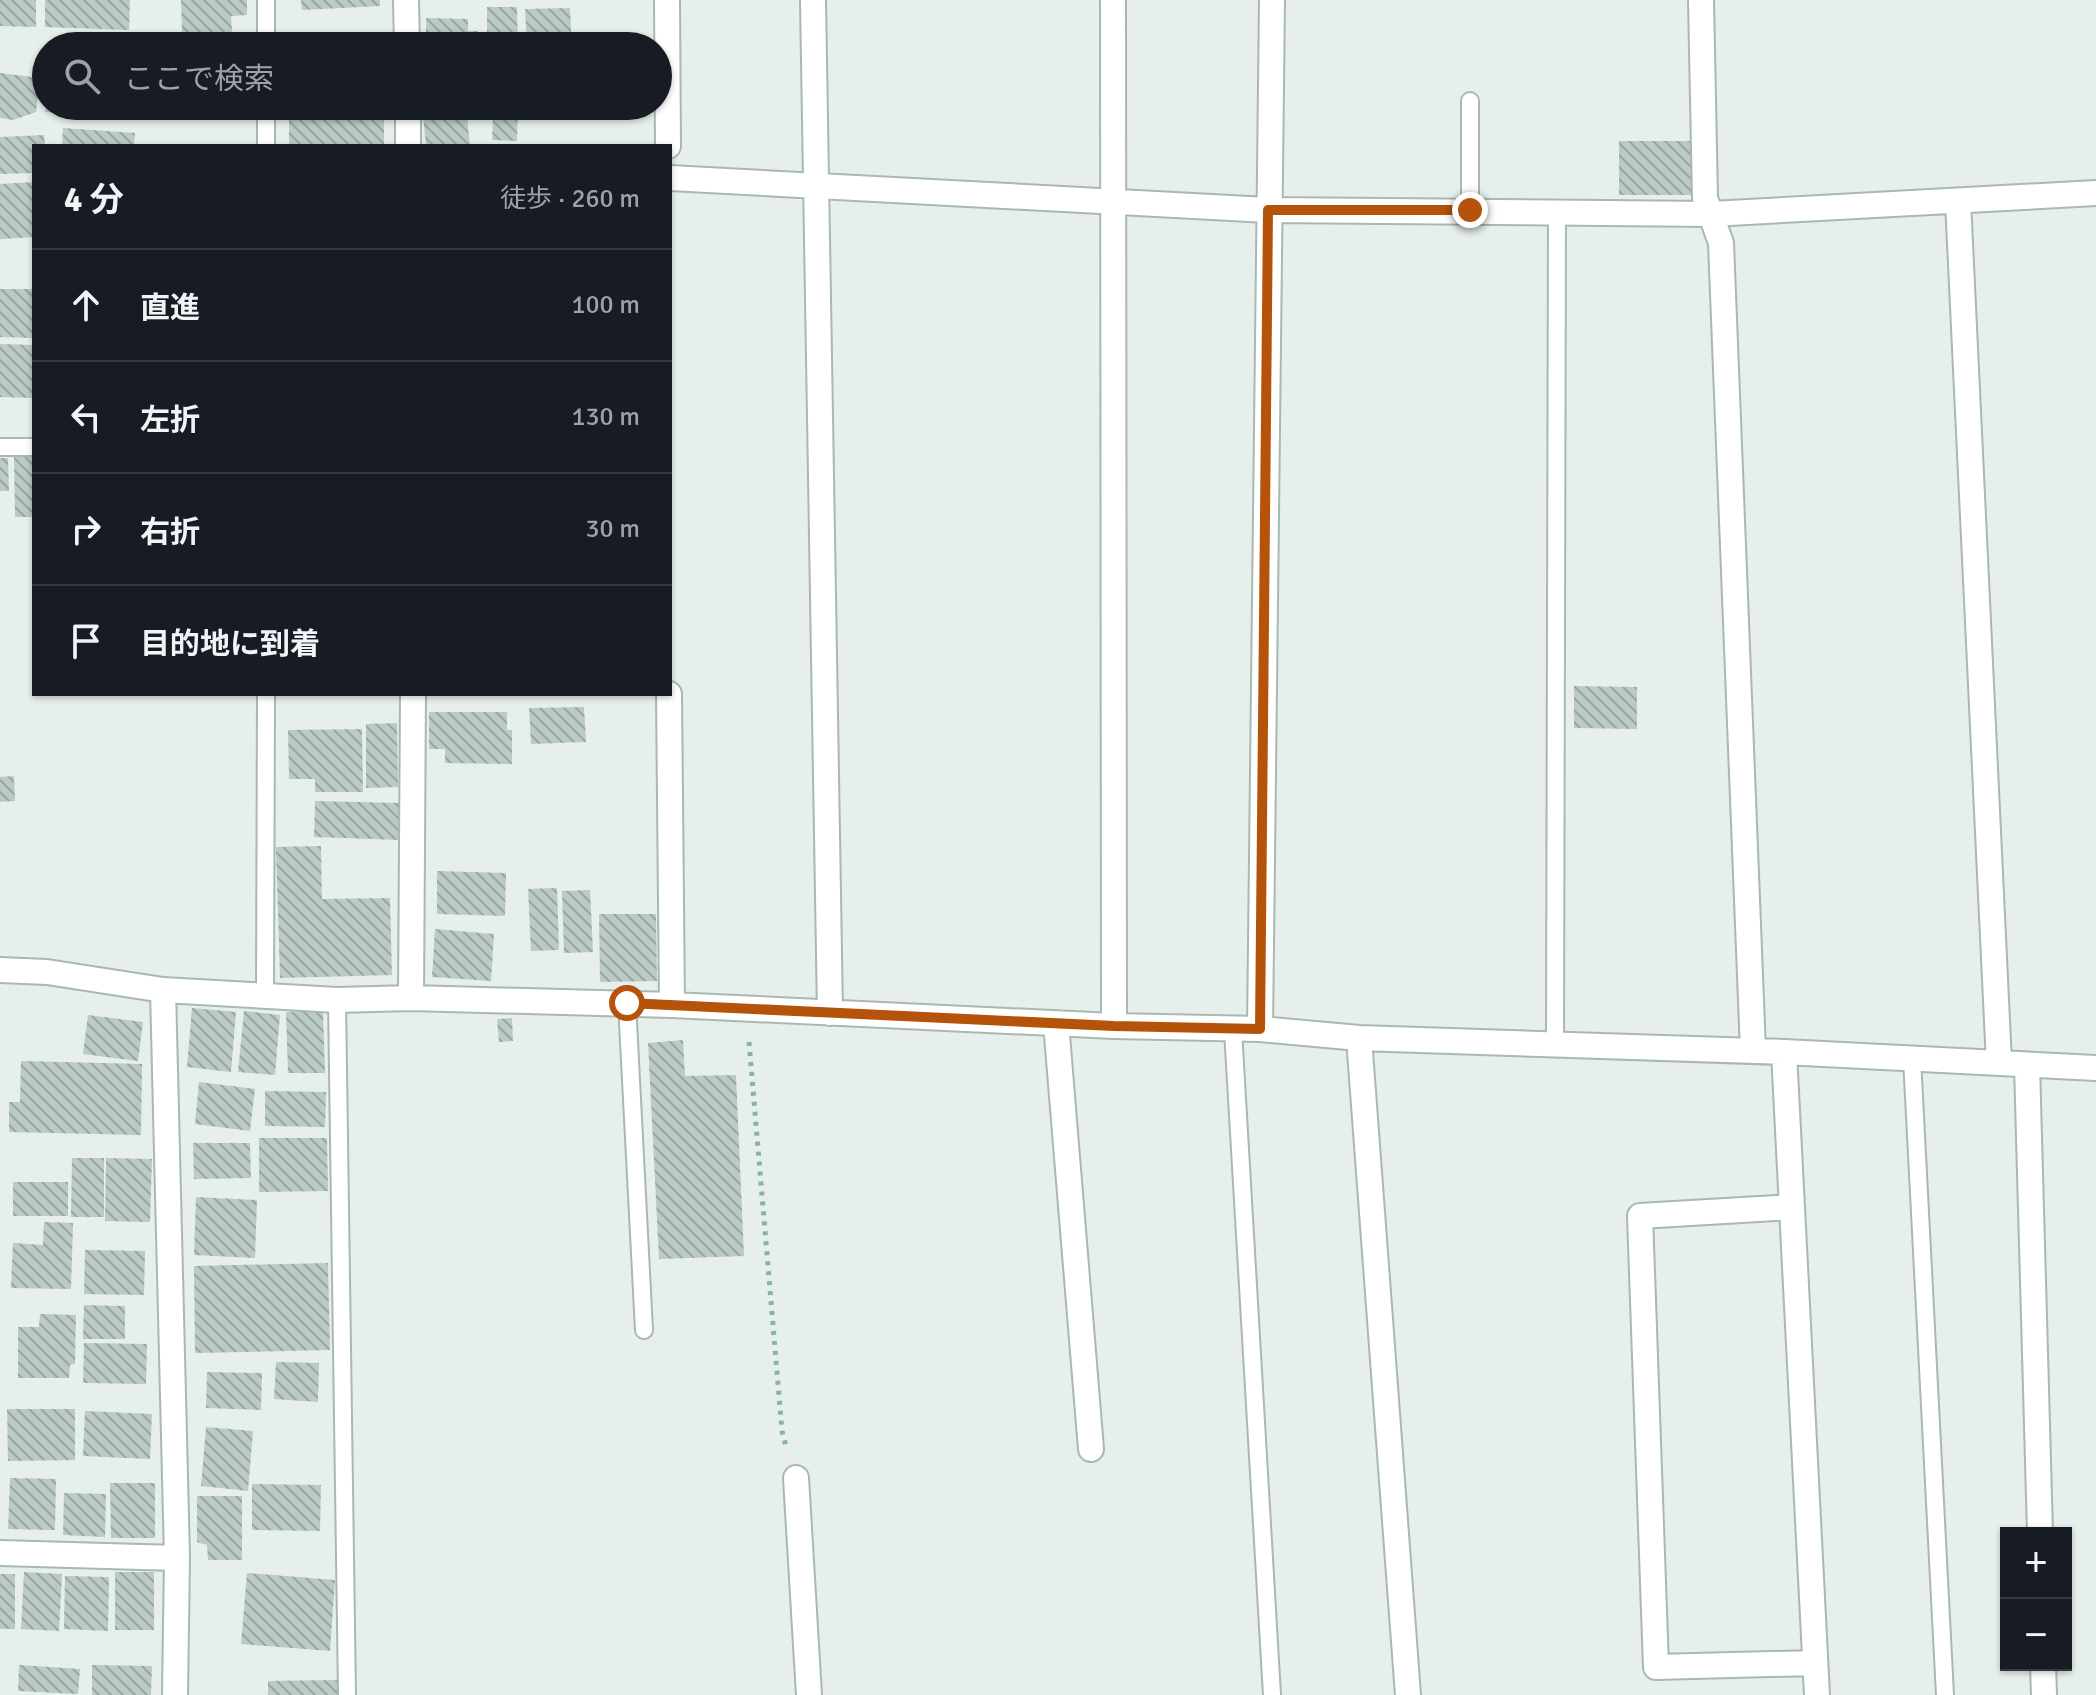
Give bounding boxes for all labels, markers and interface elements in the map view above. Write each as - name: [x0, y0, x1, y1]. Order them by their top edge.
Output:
- search box: [32, 32, 672, 120]
- icon: search: [60, 54, 104, 98]
- text: ここで検索: [124, 61, 274, 98]
- text: 4 分: [64, 179, 124, 221]
- text: 徒歩 · 260 m: [500, 183, 640, 215]
- route end: [1452, 192, 1488, 228]
- icon: ahead: [64, 283, 108, 327]
- text: 100 m: [571, 289, 640, 321]
- text: 直進: [140, 290, 200, 327]
- icon: left: [64, 395, 108, 439]
- text: 130 m: [571, 401, 640, 433]
- text: 左折: [140, 402, 200, 439]
- icon: right: [64, 507, 108, 551]
- text: 30 m: [585, 513, 640, 545]
- text: 右折: [140, 514, 200, 551]
- icon: arrive: [64, 619, 108, 663]
- text: 目的地に到着: [140, 626, 320, 663]
- route start: [609, 985, 645, 1021]
- map controls: [2000, 1527, 2072, 1671]
- button: +: [2000, 1527, 2072, 1599]
- button: −: [2000, 1599, 2072, 1671]

